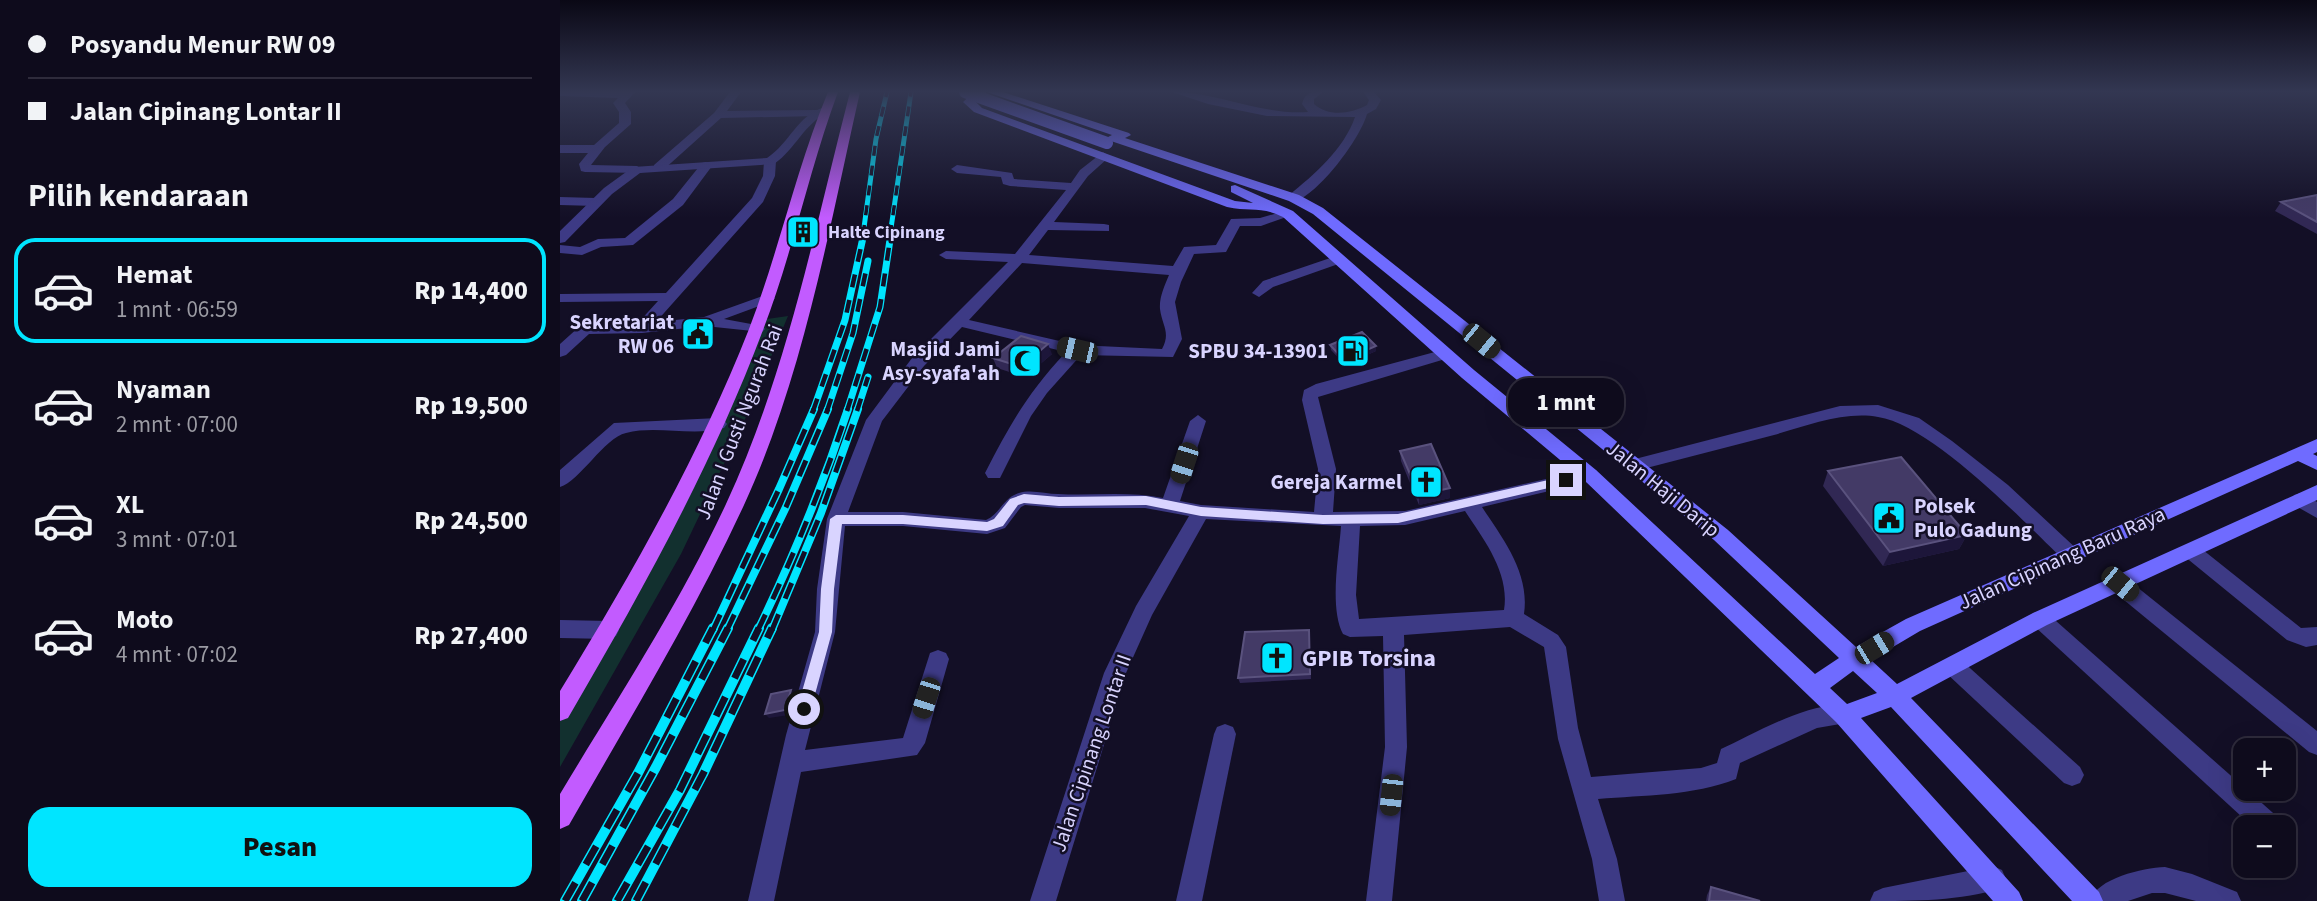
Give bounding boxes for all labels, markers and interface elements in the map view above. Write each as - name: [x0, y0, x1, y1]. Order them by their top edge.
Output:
- text: Posyandu Menur RW 09: [70, 26, 335, 63]
- text: Jalan Cipinang Lontar II: [70, 93, 342, 130]
- text: Pilih kendaraan: [28, 173, 249, 219]
- building icon: Halte Cipinang: [784, 213, 822, 251]
- place label: Halte Cipinang: [828, 220, 945, 245]
- text: Hemat: [116, 256, 192, 293]
- icon: car: [32, 259, 95, 322]
- text: Rp 14,400: [414, 272, 528, 309]
- text: 1 mnt · 06:59: [116, 293, 238, 326]
- place label: Sekretariat RW 06: [570, 307, 674, 361]
- public building icon: Sekretariat RW 06: [679, 315, 717, 353]
- street label: Jalan I Gusti Ngurah Rai: [688, 320, 790, 524]
- car: [1459, 320, 1504, 362]
- fuel station icon: SPBU 34-13901: [1334, 332, 1372, 370]
- place label: Masjid Jami Asy-syafa'ah: [881, 334, 1000, 388]
- car: [1055, 335, 1100, 365]
- place label: SPBU 34-13901: [1188, 336, 1328, 366]
- mosque icon: Masjid Jami Asy-syafa'ah: [1006, 342, 1044, 380]
- text: Nyaman: [116, 371, 211, 408]
- icon: car: [32, 374, 95, 437]
- callout: 1 mnt: [1508, 378, 1624, 428]
- text: 1 mnt: [1537, 386, 1596, 419]
- text: Rp 19,500: [414, 387, 528, 424]
- text: 2 mnt · 07:00: [116, 408, 238, 441]
- street label: Jalan Haji Darip: [1600, 434, 1726, 544]
- car: [1168, 440, 1201, 486]
- church icon: Gereja Karmel: [1407, 463, 1445, 501]
- route end: [1550, 464, 1582, 496]
- place label: Gereja Karmel: [1270, 467, 1402, 497]
- text: XL: [116, 486, 144, 523]
- icon: car: [32, 489, 95, 552]
- place label: Polsek Pulo Gadung: [1914, 491, 2032, 545]
- public building icon: Polsek Pulo Gadung: [1870, 499, 1908, 537]
- street label: Jalan Cipinang Baru Raya: [1954, 499, 2170, 617]
- text: Rp 24,500: [414, 502, 528, 539]
- text: 3 mnt · 07:01: [116, 523, 238, 556]
- car: [2098, 563, 2143, 605]
- text: Moto: [116, 601, 173, 638]
- icon: car: [32, 604, 95, 667]
- text: Rp 27,400: [414, 617, 528, 654]
- car: [1851, 628, 1898, 668]
- text: 4 mnt · 07:02: [116, 638, 238, 671]
- church icon: GPIB Torsina: [1258, 639, 1296, 677]
- place label: GPIB Torsina: [1302, 641, 1436, 676]
- street label: Jalan Cipinang Lontar II: [1043, 650, 1139, 856]
- car: [910, 675, 943, 721]
- route start: [788, 693, 820, 725]
- map controls: [2233, 738, 2296, 878]
- button: +: [2233, 738, 2296, 801]
- car: [1379, 773, 1404, 817]
- button: Pesan: [28, 807, 532, 887]
- button: −: [2233, 815, 2296, 878]

